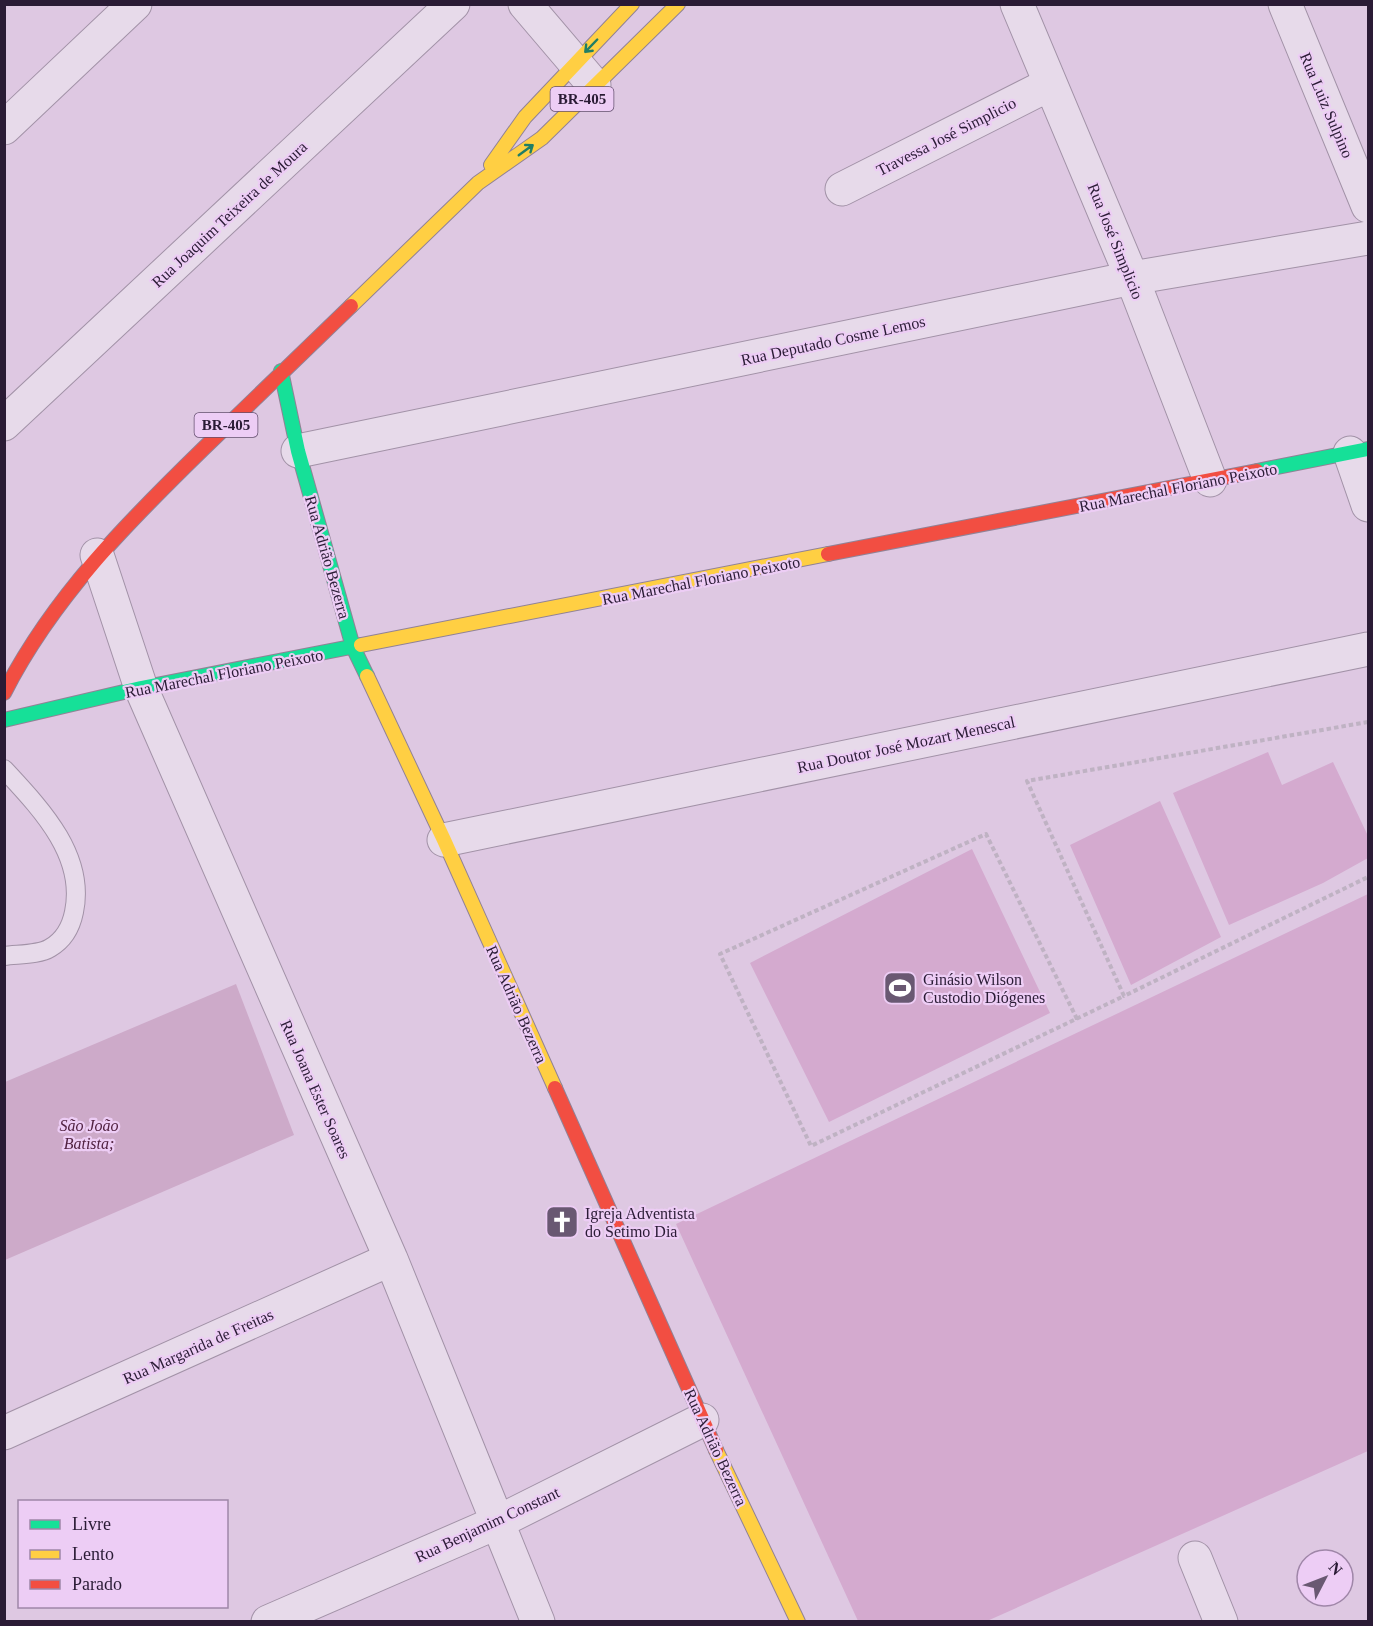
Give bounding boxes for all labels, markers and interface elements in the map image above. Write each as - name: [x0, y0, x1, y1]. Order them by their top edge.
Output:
- one-way arrow: [584, 39, 599, 54]
- street label: Rua Luiz Sulpino: [1296, 50, 1356, 161]
- road number: BR-405: [550, 87, 614, 111]
- street label: Travessa José Simplicio: [874, 94, 1019, 180]
- street label: Rua Joaquim Teixeira de Moura: [148, 138, 311, 291]
- one-way arrow: [518, 144, 534, 156]
- street label: Rua José Simplicio: [1084, 181, 1147, 302]
- street label: Rua Deputado Cosme Lemos: [739, 313, 927, 369]
- road number: BR-405: [194, 413, 258, 437]
- street label: Rua Marechal Floriano Peixoto: [1078, 460, 1279, 515]
- street label: Rua Adrião Bezerra: [302, 494, 353, 621]
- street label: Rua Marechal Floriano Peixoto: [601, 553, 802, 608]
- street label: Rua Marechal Floriano Peixoto: [124, 646, 325, 701]
- street label: Rua Doutor José Mozart Menescal: [796, 713, 1017, 776]
- street label: Rua Adrião Bezerra: [483, 943, 550, 1066]
- sports icon: Ginásio Wilson Custodio Diógenes: [882, 970, 918, 1006]
- place label: Ginásio Wilson Custodio Diógenes: [923, 971, 1045, 1007]
- street label: Rua Joana Ester Soares: [277, 1017, 354, 1161]
- park label: São João Batista;: [59, 1117, 119, 1152]
- church icon: Igreja Adventista do Setimo Dia: [544, 1204, 580, 1240]
- place label: Igreja Adventista do Setimo Dia: [585, 1205, 695, 1240]
- street label: Rua Margarida de Freitas: [120, 1306, 276, 1388]
- street label: Rua Adrião Bezerra: [681, 1386, 750, 1508]
- street label: Rua Benjamim Constant: [412, 1483, 563, 1566]
- legend: [18, 1500, 228, 1608]
- text: Livre: [72, 1514, 111, 1534]
- text: Lento: [72, 1544, 114, 1564]
- north arrow: [1295, 1548, 1355, 1608]
- text: N: [1326, 1558, 1346, 1579]
- text: Parado: [72, 1574, 122, 1594]

